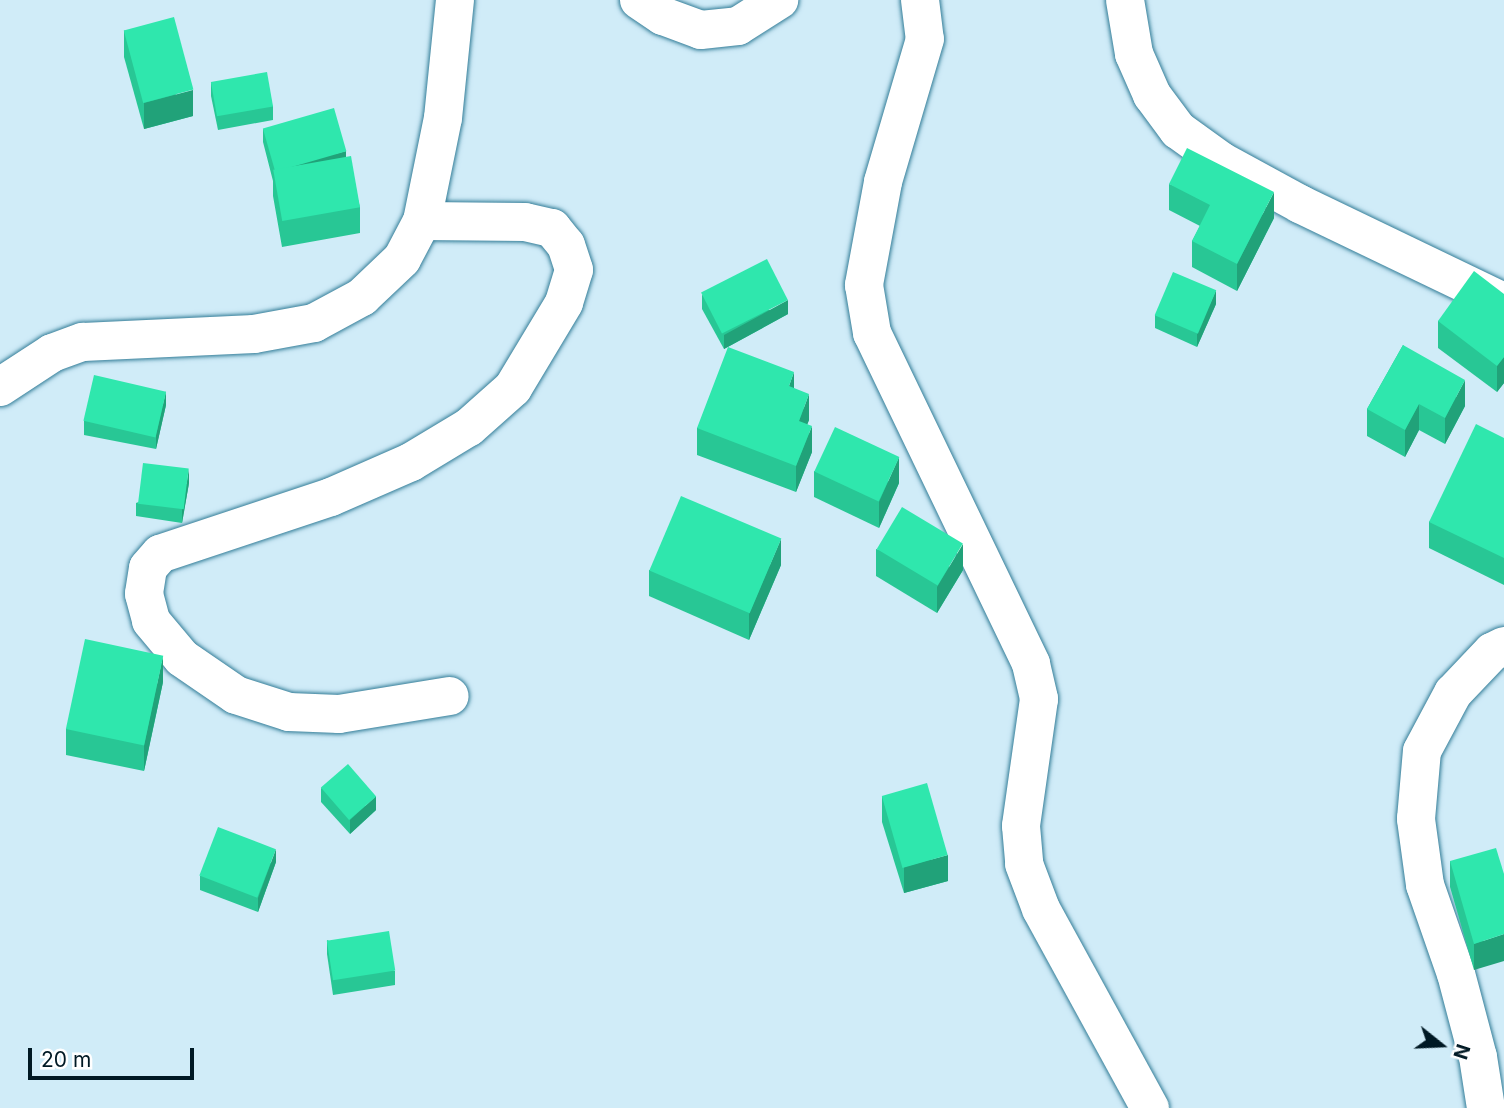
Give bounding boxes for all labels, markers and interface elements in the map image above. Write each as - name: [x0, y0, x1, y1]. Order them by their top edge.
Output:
- north arrow: [1406, 1010, 1476, 1080]
- scale bar: [32, 1034, 198, 1078]
- text: N: [1448, 1041, 1475, 1062]
- text: 20 m: [41, 1047, 91, 1072]

